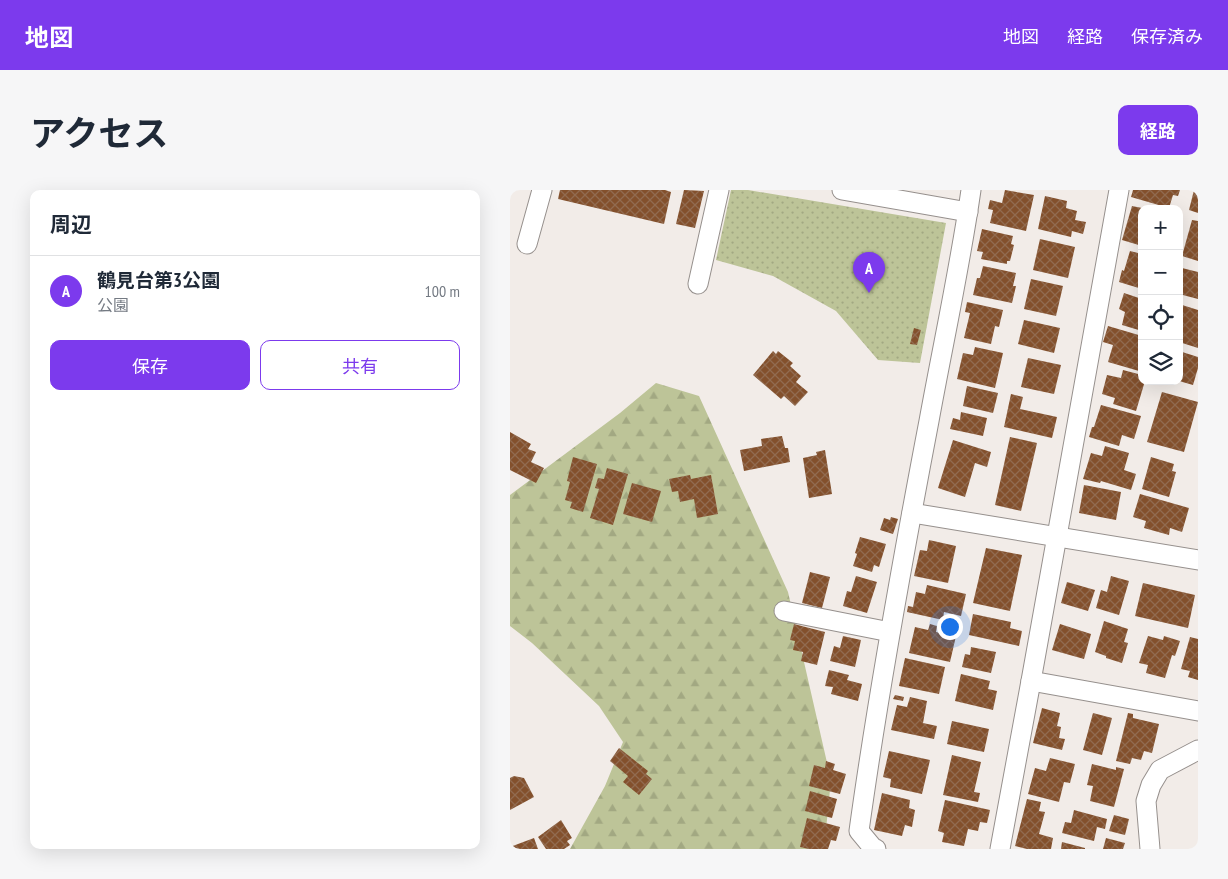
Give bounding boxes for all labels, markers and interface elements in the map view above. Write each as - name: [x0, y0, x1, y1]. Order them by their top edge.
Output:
- text: 地図: [25, 22, 73, 53]
- text: 地図: [1003, 25, 1039, 48]
- text: 経路: [1067, 25, 1103, 48]
- text: 保存済み: [1131, 25, 1203, 48]
- button: 経路: [1118, 105, 1198, 155]
- text: アクセス: [30, 110, 168, 156]
- map controls: [1138, 205, 1183, 385]
- button: +: [1138, 205, 1183, 250]
- text: 周辺: [50, 211, 92, 238]
- button: −: [1138, 250, 1183, 295]
- pin: A: [853, 252, 885, 293]
- text: 鶴見台第3公園: [97, 268, 220, 292]
- text: A: [62, 281, 70, 301]
- text: 100 m: [425, 281, 460, 301]
- text: 公園: [97, 295, 129, 315]
- button: locate: [1138, 295, 1183, 340]
- button: 保存: [50, 340, 250, 390]
- button: 共有: [260, 340, 460, 390]
- button: layers: [1138, 340, 1183, 385]
- your location: [937, 614, 963, 640]

